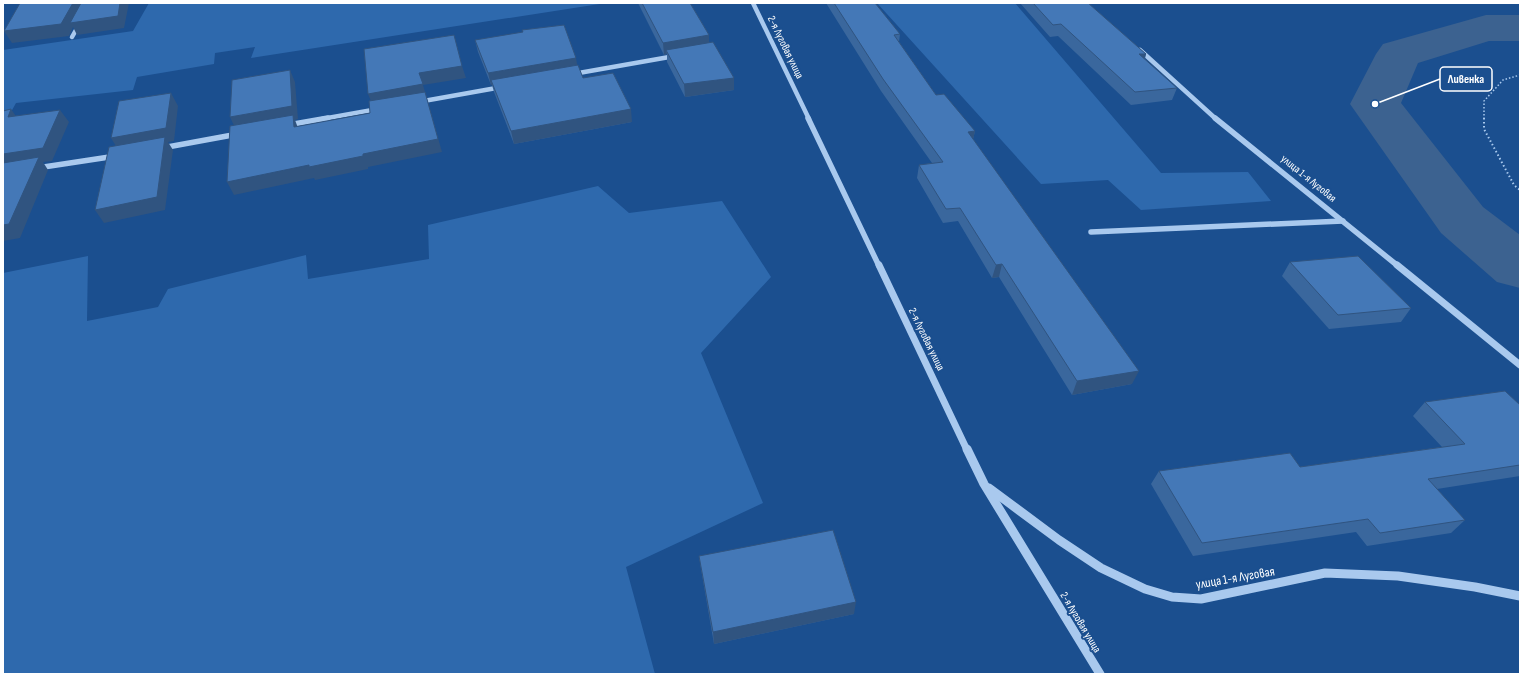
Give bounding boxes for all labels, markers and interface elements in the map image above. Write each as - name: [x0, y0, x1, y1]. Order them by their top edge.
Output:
- street label: 2-я Луговая улица: [765, 14, 806, 81]
- callout: Ливенка: [1440, 67, 1492, 91]
- text: Ливенка: [1447, 72, 1484, 87]
- street label: улица 1-я Луговая: [1278, 152, 1339, 205]
- street label: 2-я Луговая улица: [906, 306, 947, 373]
- street label: улица 1-я Луговая: [1194, 563, 1276, 593]
- street label: 2-я Луговая улица: [1057, 590, 1104, 655]

